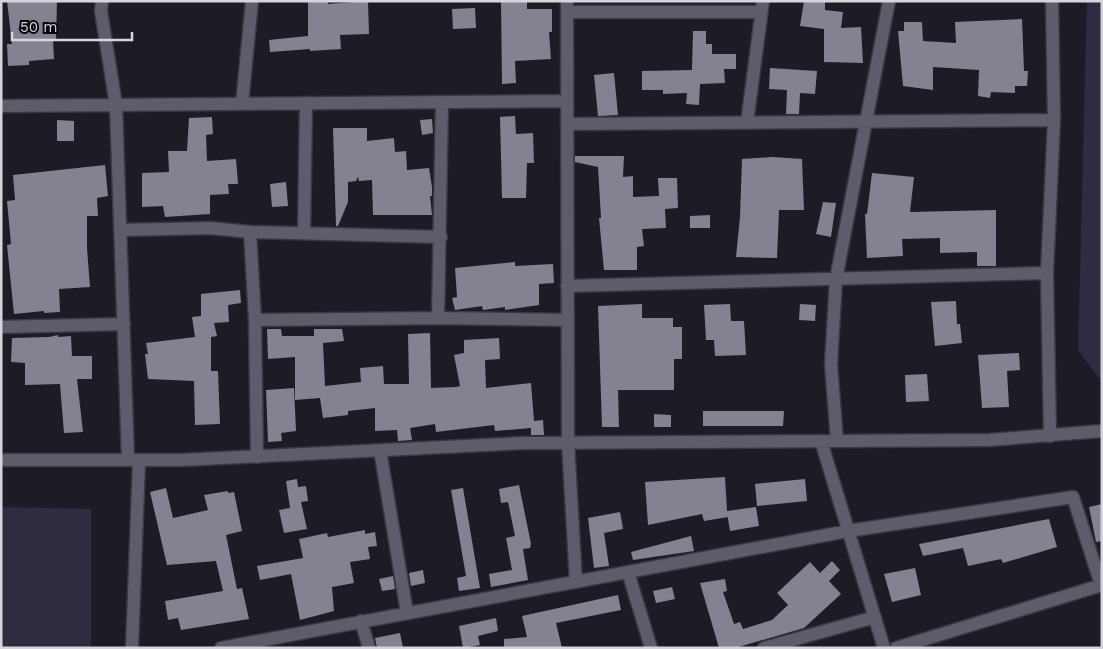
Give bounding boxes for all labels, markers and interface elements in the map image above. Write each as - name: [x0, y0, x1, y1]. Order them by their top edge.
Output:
- scale bar: [12, 10, 132, 42]
- text: 50 m: [20, 18, 57, 36]

